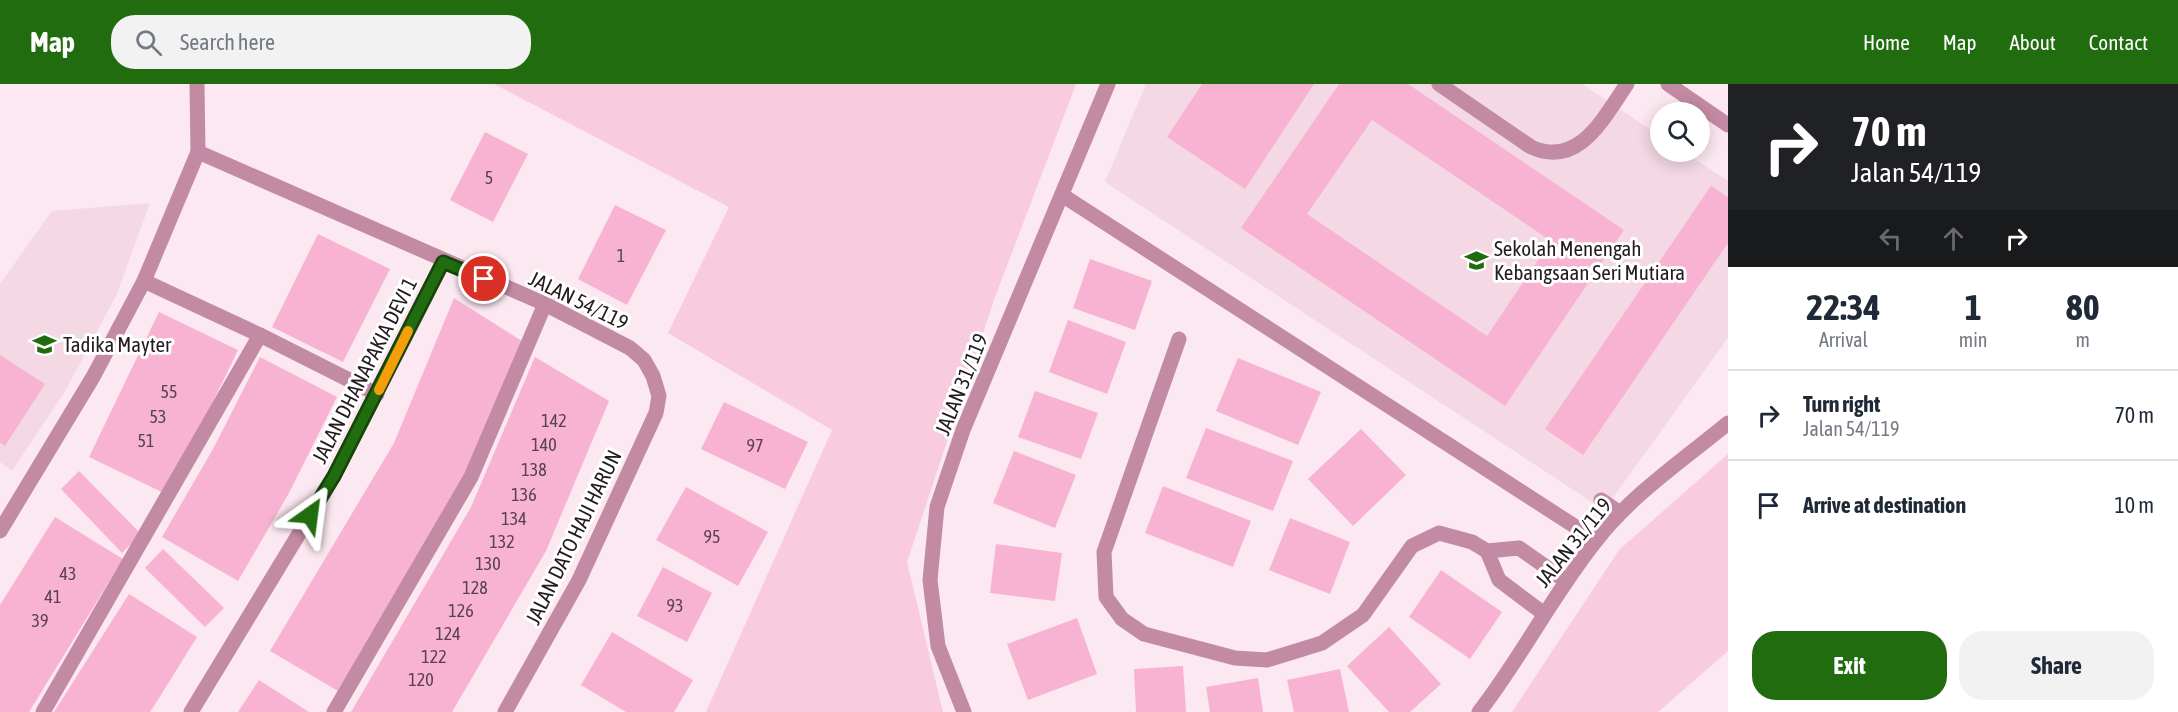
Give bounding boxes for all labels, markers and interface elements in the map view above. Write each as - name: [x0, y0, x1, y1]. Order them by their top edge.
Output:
- search box: [111, 15, 531, 69]
- text: Map: [30, 26, 75, 58]
- icon: search: [132, 26, 165, 59]
- text: Search here: [180, 29, 275, 55]
- text: Home: [1863, 30, 1910, 54]
- text: Map: [1943, 30, 1977, 54]
- text: About: [2010, 30, 2056, 54]
- text: Contact: [2089, 30, 2148, 54]
- map controls: [1650, 102, 1710, 162]
- button: search: [1650, 102, 1710, 162]
- text: 70 m: [1851, 107, 1926, 155]
- icon: right: [1752, 108, 1830, 186]
- text: Jalan 54/119: [1851, 157, 1981, 188]
- house number: 5: [485, 167, 493, 188]
- icon: left: [1874, 222, 1907, 255]
- icon: ahead: [1937, 222, 1970, 255]
- icon: right: [2000, 222, 2033, 255]
- place label: Sekolah Menengah Kebangsaan Seri Mutiara: [1494, 236, 1685, 284]
- house number: 1: [617, 245, 625, 266]
- school or university icon: Sekolah Menengah Kebangsaan Seri Mutiara: [1463, 247, 1489, 273]
- pin: [458, 253, 509, 304]
- icon: arrive: [467, 262, 500, 295]
- street label: JALAN 54/119: [526, 266, 632, 334]
- street label: JALAN DHANAPAKIA DEVI 1: [307, 273, 421, 467]
- text: 22:34: [1806, 286, 1880, 328]
- text: 1: [1965, 286, 1982, 328]
- text: 80: [2066, 286, 2100, 328]
- text: Arrival: [1819, 328, 1868, 351]
- text: min: [1959, 328, 1987, 351]
- text: m: [2076, 328, 2090, 351]
- street label: JALAN 31/119: [930, 330, 992, 438]
- school or university icon: Tadika Mayter: [32, 331, 58, 357]
- place label: Tadika Mayter: [63, 332, 172, 356]
- house number: 55: [161, 381, 177, 402]
- text: Turn right: [1803, 391, 1880, 417]
- icon: right: [1752, 399, 1785, 432]
- text: 70 m: [2114, 402, 2154, 428]
- house number: 53: [150, 406, 166, 427]
- house number: 142: [541, 410, 567, 431]
- text: Jalan 54/119: [1803, 417, 1900, 440]
- house number: 51: [138, 430, 154, 451]
- house number: 140: [531, 434, 557, 455]
- house number: 97: [747, 435, 763, 456]
- street label: JALAN DATO HAJI HARUN: [520, 446, 626, 628]
- house number: 138: [521, 459, 547, 480]
- position arrow: [278, 483, 342, 547]
- house number: 136: [511, 484, 537, 505]
- icon: arrive: [1752, 489, 1785, 522]
- text: Arrive at destination: [1803, 492, 1966, 518]
- text: 10 m: [2114, 492, 2154, 518]
- street label: JALAN 31/119: [1530, 493, 1616, 591]
- house number: 134: [501, 508, 527, 529]
- house number: 95: [704, 526, 720, 547]
- house number: 132: [489, 531, 515, 552]
- house number: 130: [475, 553, 501, 574]
- house number: 43: [60, 563, 76, 584]
- house number: 128: [462, 577, 488, 598]
- house number: 41: [45, 586, 61, 607]
- house number: 93: [667, 595, 683, 616]
- house number: 126: [448, 600, 474, 621]
- house number: 39: [32, 610, 48, 631]
- house number: 124: [435, 623, 461, 644]
- button: Exit: [1752, 631, 1947, 700]
- button: Share: [1959, 631, 2154, 700]
- house number: 122: [421, 646, 447, 667]
- house number: 120: [408, 669, 434, 690]

